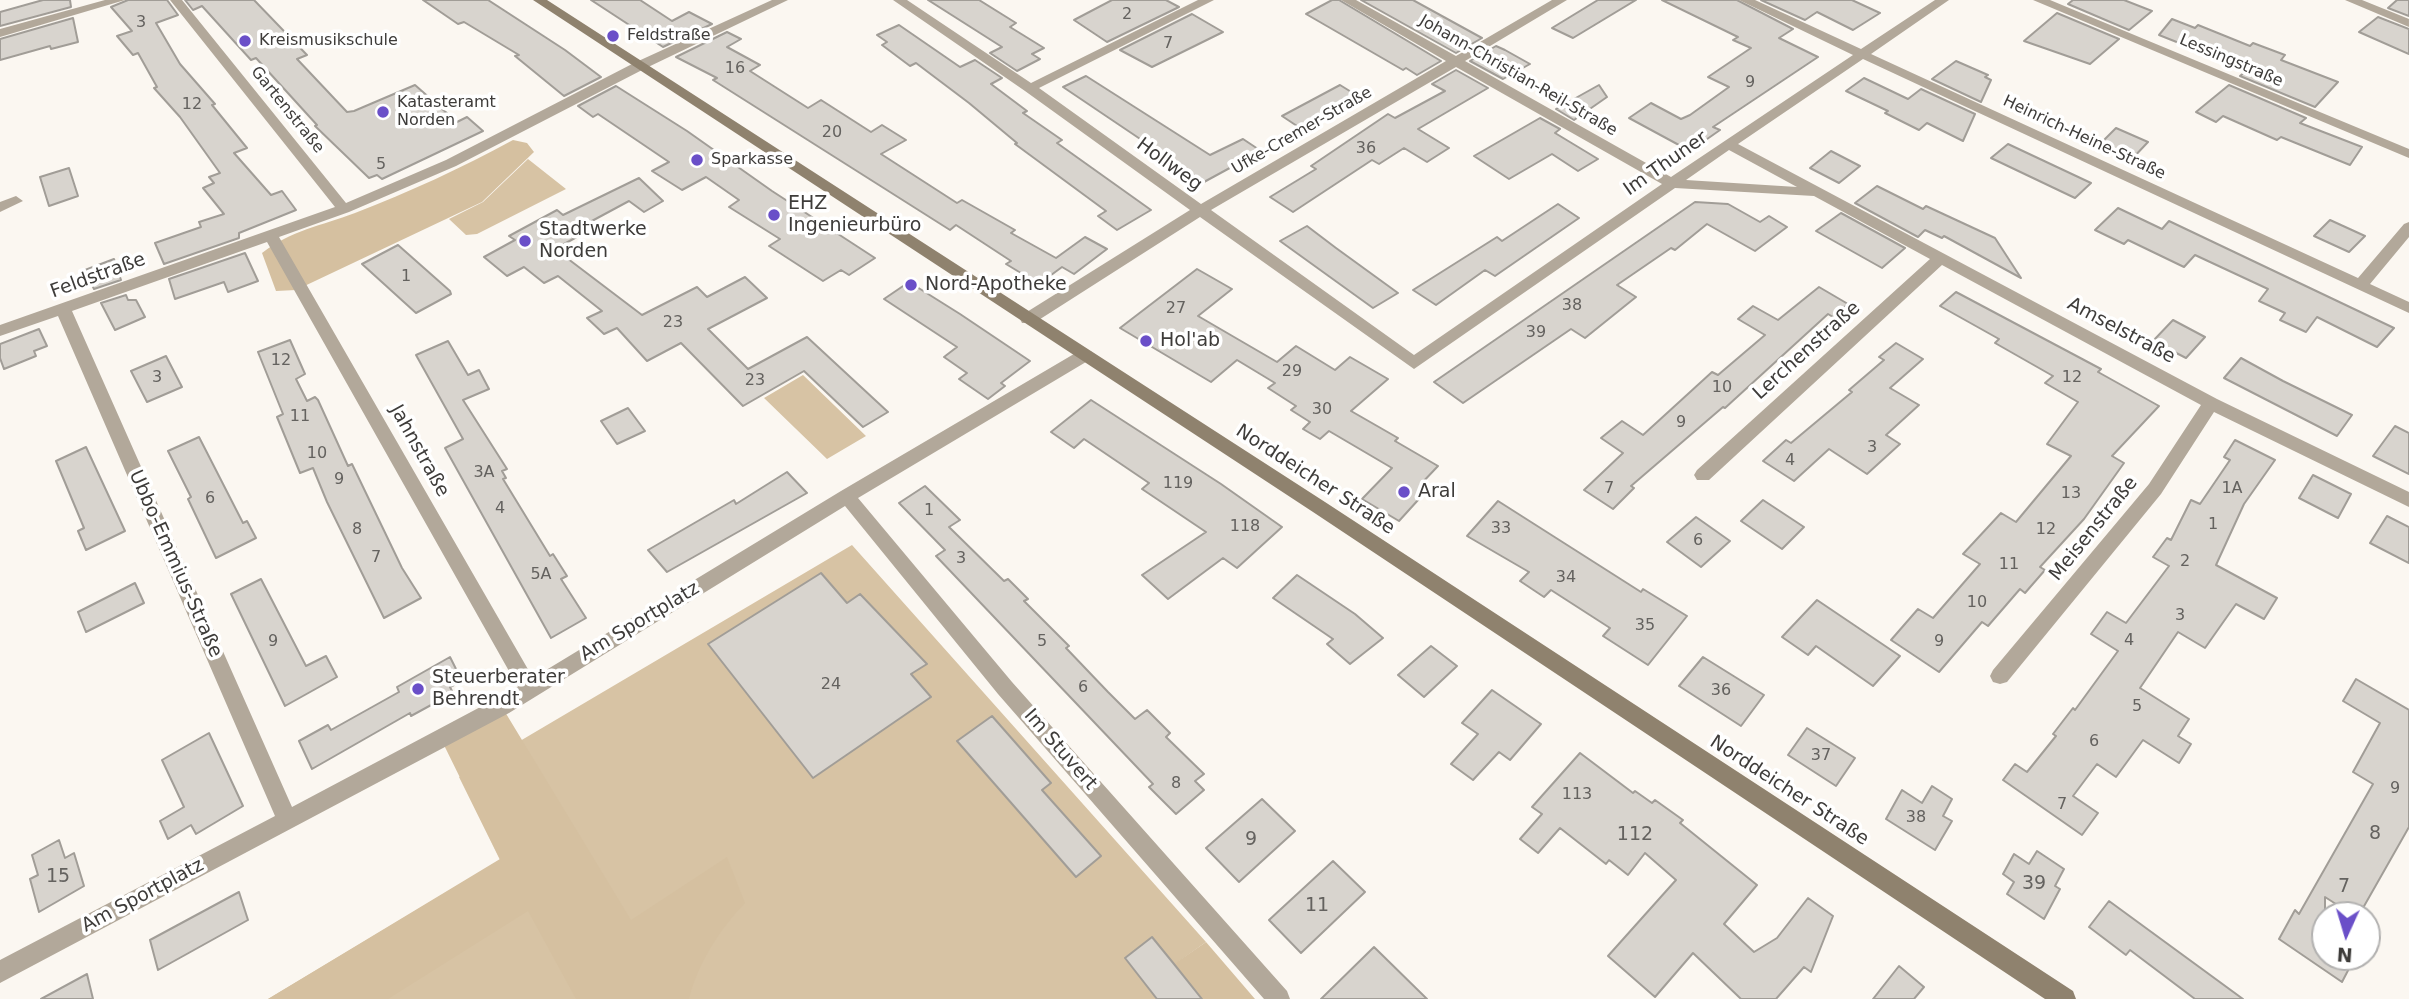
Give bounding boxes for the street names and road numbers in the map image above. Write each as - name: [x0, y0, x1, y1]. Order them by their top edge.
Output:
- street label: Johann-Christian-Reil-Straße: [1416, 11, 1620, 141]
- street label: Lessingstraße: [2176, 31, 2286, 91]
- street label: Gartenstraße: [246, 63, 328, 157]
- street label: Ufke-Cremer-Straße: [1229, 83, 1375, 179]
- street label: Heinrich-Heine-Straße: [2000, 92, 2168, 184]
- street label: Im Thuner: [1620, 127, 1712, 201]
- street label: Hollweg: [1132, 134, 1206, 196]
- street label: Feldstraße: [47, 248, 149, 304]
- street label: Amselstraße: [2063, 293, 2179, 369]
- street label: Lerchenstraße: [1749, 297, 1865, 405]
- street label: Jahnstraße: [384, 401, 454, 501]
- street label: Norddeicher Straße: [1231, 420, 1399, 540]
- street label: Ubbo-Emmius-Straße: [123, 467, 227, 661]
- street label: Meisenstraße: [2045, 472, 2143, 586]
- street label: Am Sportplatz: [576, 577, 704, 667]
- street label: Im Stuvert: [1019, 705, 1101, 795]
- street label: Norddeicher Straße: [1705, 731, 1873, 851]
- street label: Am Sportplatz: [78, 854, 208, 938]

